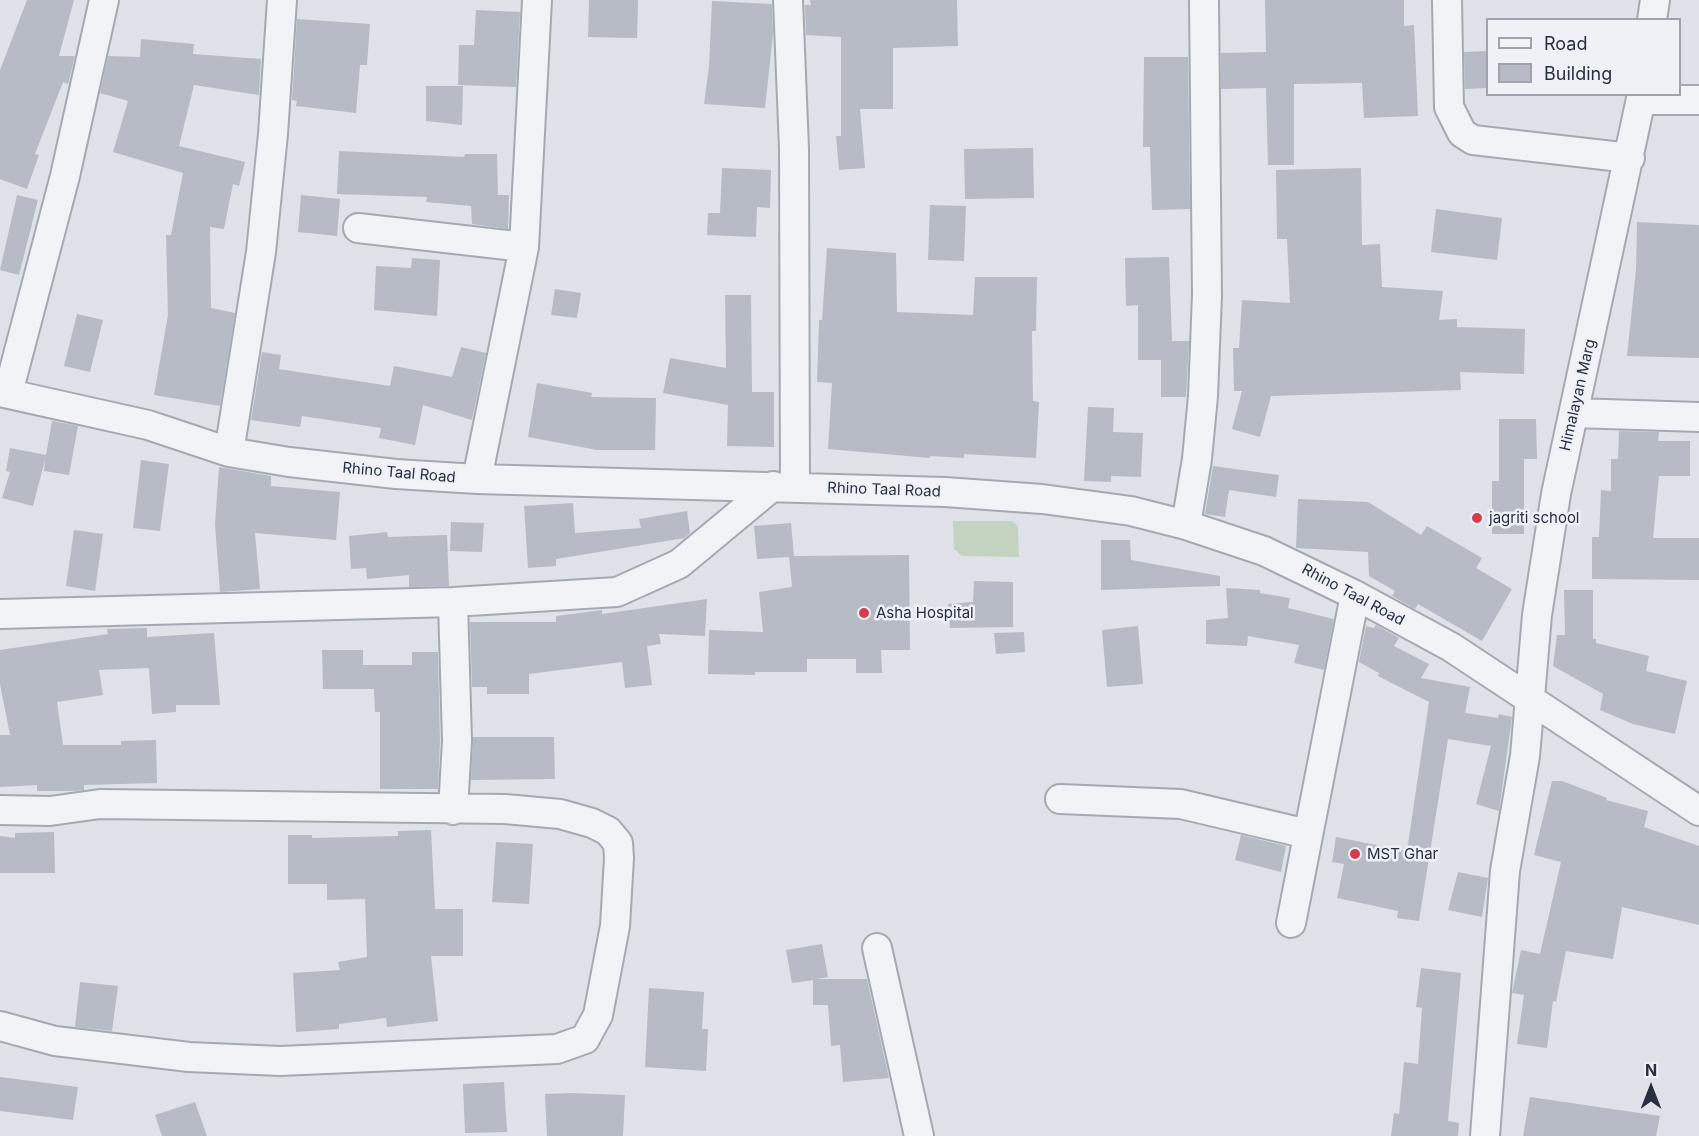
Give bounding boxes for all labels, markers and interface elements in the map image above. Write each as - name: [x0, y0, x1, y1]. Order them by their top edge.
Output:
- legend: [1486, 18, 1681, 96]
- text: Road: [1544, 33, 1587, 54]
- text: Building: [1544, 63, 1612, 84]
- street label: Himalayan Marg: [1556, 337, 1600, 453]
- street label: Rhino Taal Road: [342, 459, 456, 487]
- street label: Rhino Taal Road: [827, 479, 941, 501]
- place label: jagriti school: [1489, 509, 1580, 527]
- marker: jagriti school: [1470, 511, 1484, 525]
- street label: Rhino Taal Road: [1299, 560, 1407, 630]
- place label: Asha Hospital: [876, 604, 974, 622]
- marker: Asha Hospital: [857, 606, 871, 620]
- place label: MST Ghar: [1367, 845, 1438, 863]
- marker: MST Ghar: [1348, 847, 1362, 861]
- north arrow: [1621, 1058, 1681, 1118]
- text: N: [1645, 1060, 1657, 1080]

